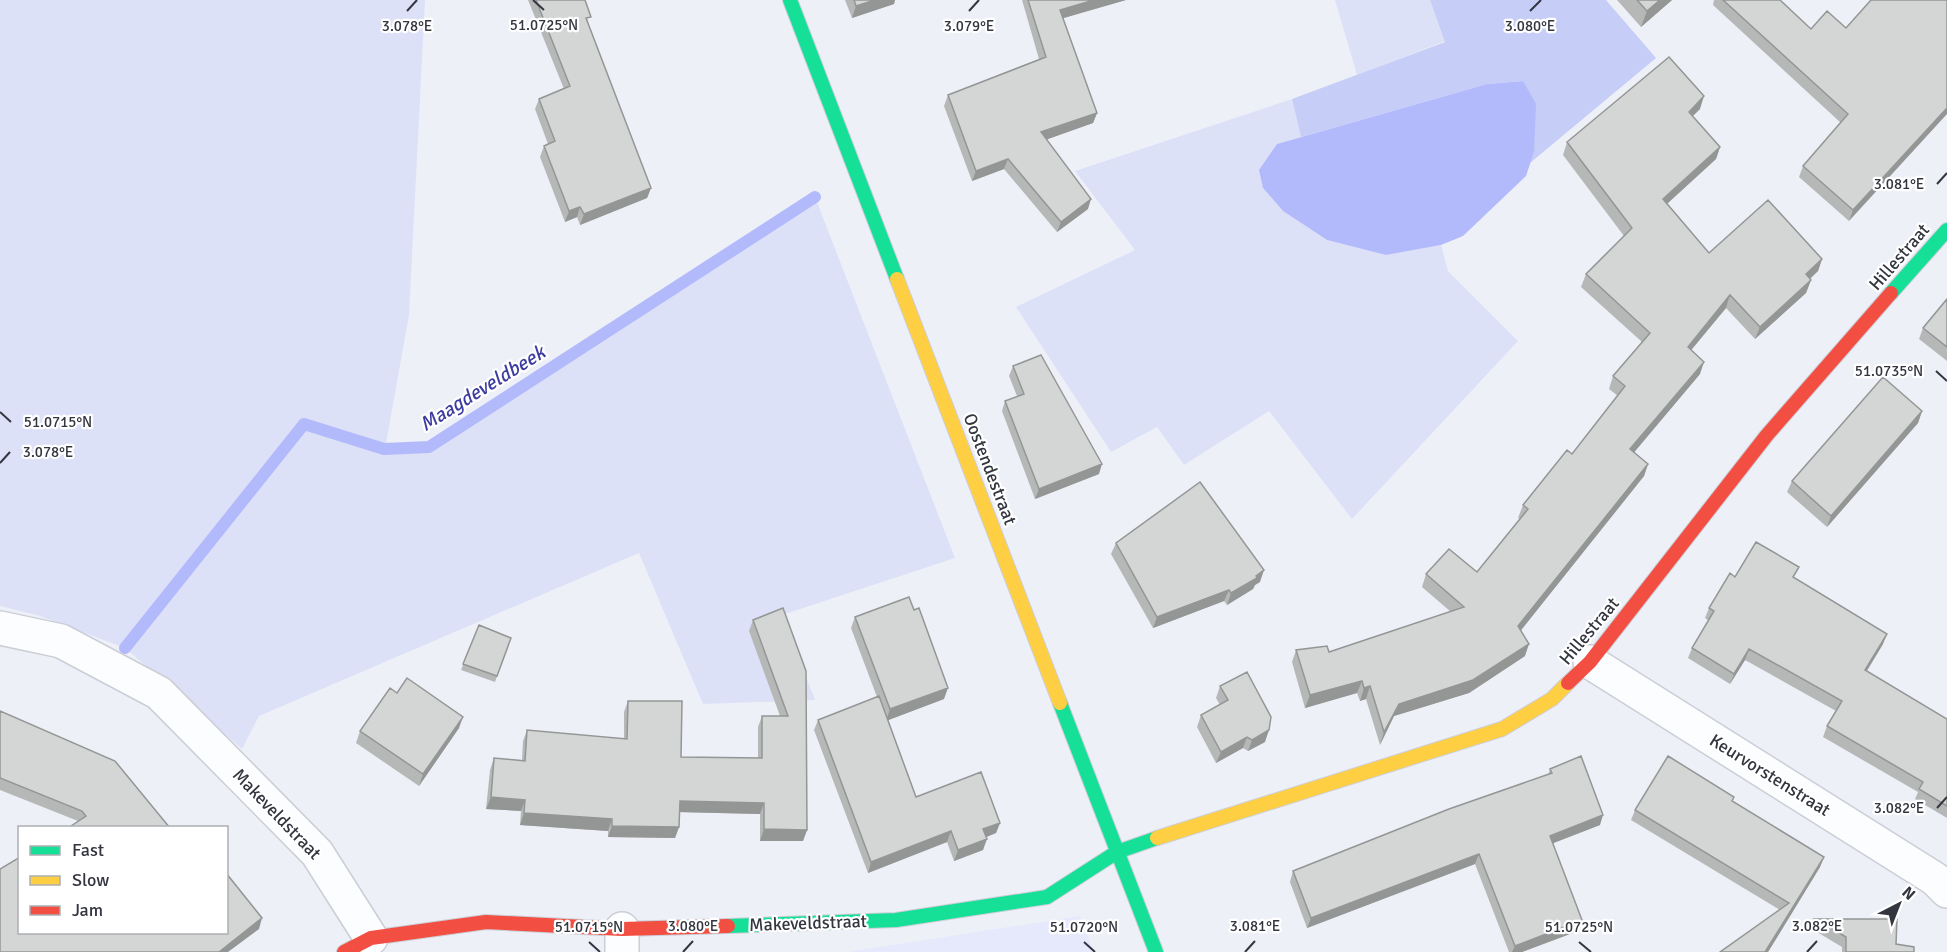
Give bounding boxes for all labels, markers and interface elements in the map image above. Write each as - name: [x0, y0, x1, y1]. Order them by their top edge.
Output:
- text: 51.0725°N: [510, 16, 578, 34]
- text: 3.078°E: [382, 17, 432, 35]
- text: 3.079°E: [944, 17, 994, 35]
- text: 3.080°E: [1505, 17, 1555, 35]
- text: 3.081°E: [1874, 175, 1924, 193]
- street label: Hillestraat: [1864, 219, 1934, 295]
- water label: Maagdeveldbeek: [415, 339, 551, 437]
- text: 51.0735°N: [1855, 362, 1923, 380]
- street label: Oostendestraat: [959, 410, 1021, 528]
- text: 51.0715°N: [24, 413, 92, 431]
- text: 3.078°E: [23, 443, 73, 461]
- street label: Hillestraat: [1554, 593, 1624, 669]
- street label: Keurvorstenstraat: [1706, 729, 1834, 821]
- street label: Makeveldstraat: [228, 764, 326, 864]
- text: 3.082°E: [1874, 799, 1924, 817]
- legend: [18, 826, 228, 934]
- text: Fast: [72, 839, 104, 861]
- text: Slow: [72, 869, 109, 891]
- north arrow: [1869, 874, 1929, 934]
- text: N: [1898, 882, 1919, 905]
- text: Jam: [72, 899, 103, 921]
- street label: Makeveldstraat: [749, 910, 867, 936]
- text: 3.080°E: [668, 917, 718, 935]
- text: 3.081°E: [1230, 917, 1280, 935]
- text: 3.082°E: [1792, 917, 1842, 935]
- text: 51.0715°N: [555, 918, 623, 936]
- text: 51.0720°N: [1050, 918, 1118, 936]
- text: 51.0725°N: [1545, 918, 1613, 936]

